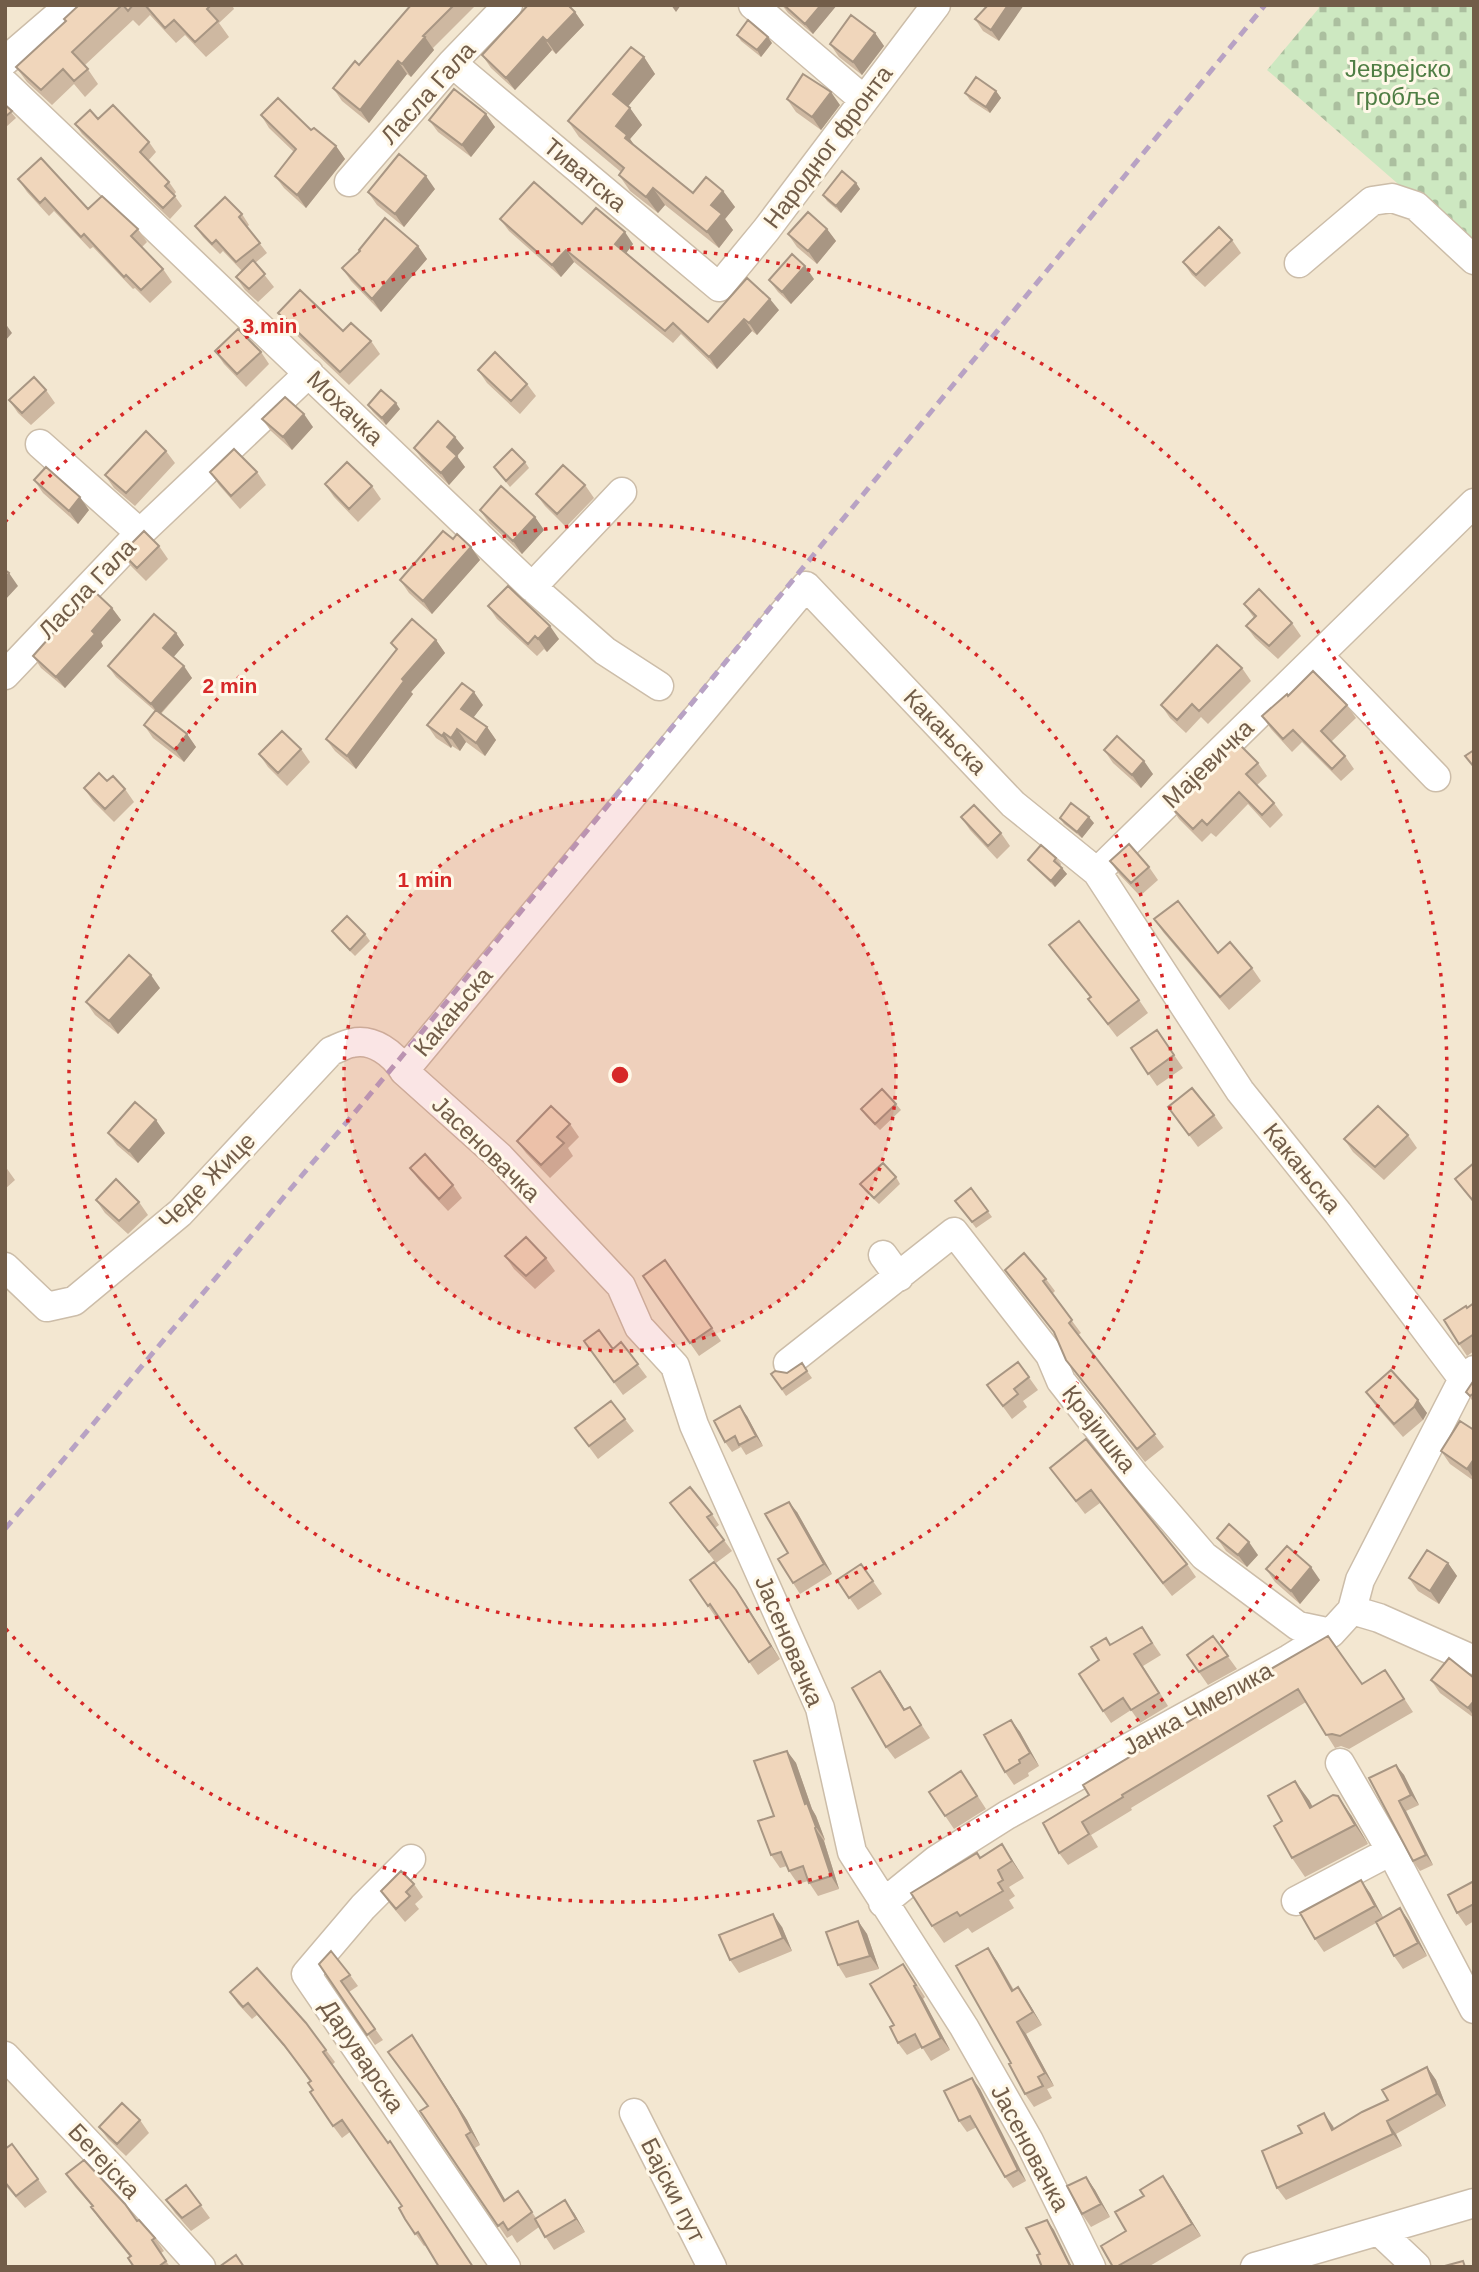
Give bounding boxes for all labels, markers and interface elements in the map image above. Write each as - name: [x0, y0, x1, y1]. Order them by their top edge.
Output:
- street label: Ласла Гала: [375, 36, 481, 149]
- park label: Јеврејско гробље: [1345, 55, 1451, 110]
- street label: Народног фронта: [758, 60, 898, 233]
- street label: Тиватска: [539, 132, 633, 217]
- text: 3 min: [243, 314, 297, 337]
- street label: Мохачка: [302, 365, 389, 451]
- street label: Ласла Гала: [33, 533, 141, 644]
- text: 2 min: [203, 674, 257, 697]
- street label: Какањска: [898, 684, 993, 780]
- street label: Мајевичка: [1157, 713, 1259, 813]
- text: 1 min: [398, 868, 452, 891]
- street label: Какањска: [408, 961, 498, 1062]
- centre of rings: [608, 1063, 632, 1087]
- street label: Јасеновачка: [427, 1090, 546, 1207]
- street label: Какањска: [1258, 1117, 1347, 1218]
- street label: Чеде Жице: [153, 1127, 260, 1234]
- street label: Крајишка: [1057, 1380, 1142, 1478]
- street label: Јасеновачка: [750, 1571, 829, 1711]
- street label: Јанка Чмелика: [1118, 1656, 1278, 1761]
- street label: Даруварска: [315, 1994, 410, 2118]
- street label: Јасеновачка: [986, 2080, 1075, 2216]
- street label: Бегејска: [63, 2118, 146, 2204]
- street label: Бајски пут: [636, 2133, 711, 2246]

